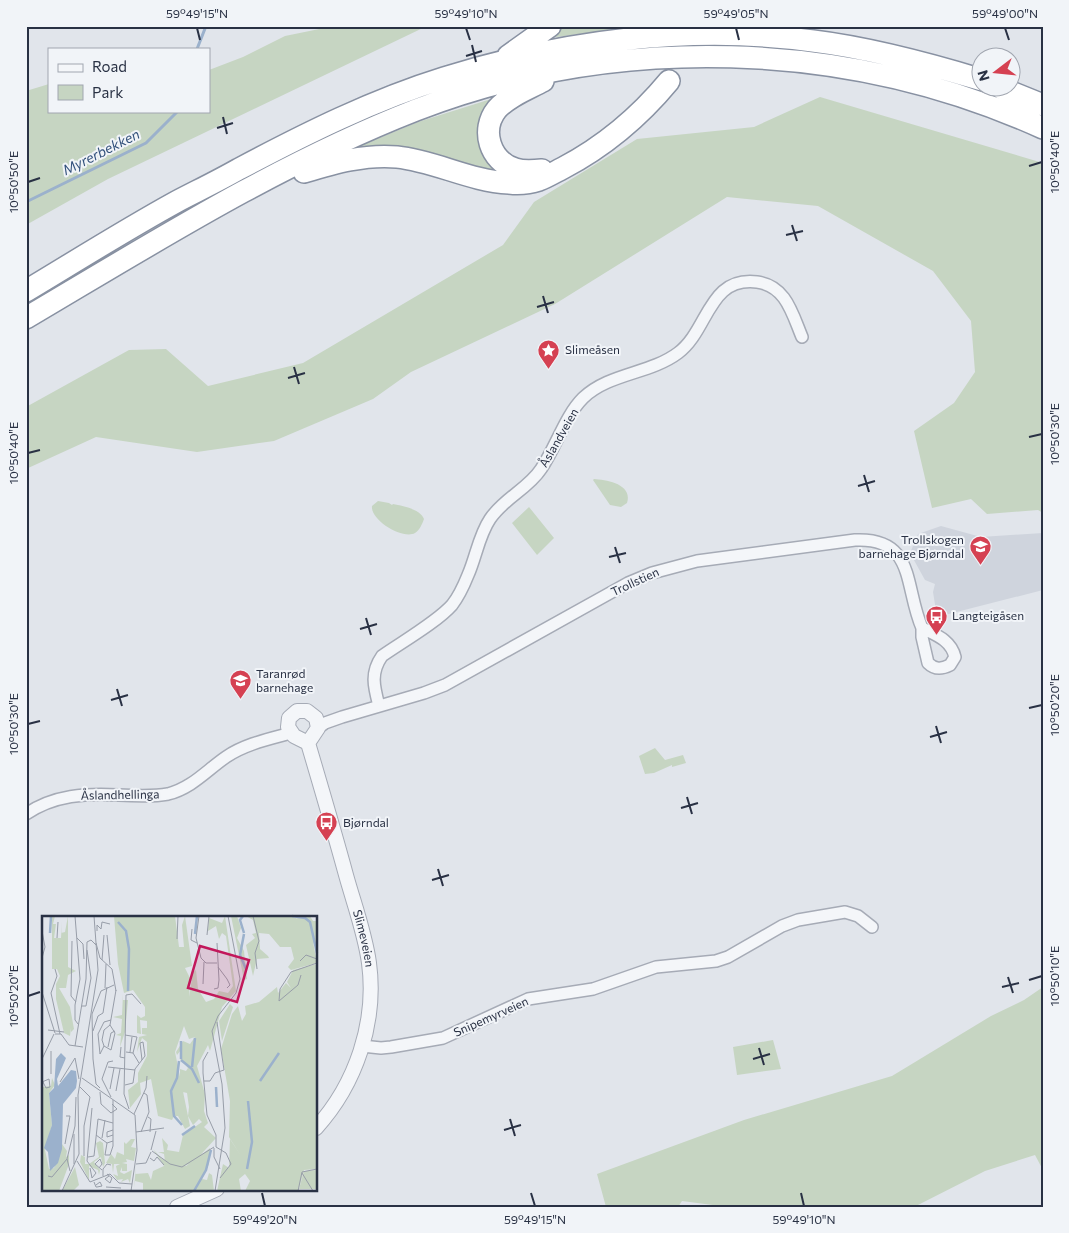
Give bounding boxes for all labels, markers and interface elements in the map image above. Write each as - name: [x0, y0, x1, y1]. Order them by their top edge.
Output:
- text: 59°49'15"N: [166, 6, 228, 20]
- text: 59°49'10"N: [434, 6, 498, 20]
- text: 59°49'05"N: [704, 6, 768, 20]
- text: 59°49'00"N: [972, 6, 1038, 20]
- legend: [48, 48, 210, 112]
- north arrow: [972, 48, 1022, 98]
- text: Road: [92, 57, 127, 75]
- text: N: [973, 68, 993, 83]
- text: Park: [92, 83, 123, 101]
- water label: Myrerbekken: [59, 125, 142, 178]
- text: 10°50'40"E: [1047, 131, 1061, 193]
- text: 10°50'50"E: [6, 151, 20, 213]
- place icon: Slimeåsen: [537, 338, 561, 369]
- place label: Slimeåsen: [565, 342, 620, 356]
- text: 10°50'30"E: [1047, 403, 1061, 465]
- street label: Åslandveien: [536, 406, 581, 469]
- text: 10°50'40"E: [6, 422, 20, 484]
- place label: Trollskogen barnehage Bjørndal: [859, 532, 964, 560]
- school or university icon: Trollskogen barnehage Bjørndal: [968, 535, 992, 566]
- street label: Trollstien: [608, 564, 661, 598]
- bus stop icon: Langteigåsen: [924, 604, 948, 635]
- place label: Langteigåsen: [952, 608, 1024, 622]
- place label: Taranrød barnehage: [256, 666, 313, 694]
- school or university icon: Taranrød barnehage: [228, 669, 252, 700]
- text: 10°50'20"E: [1047, 674, 1061, 736]
- text: 10°50'30"E: [6, 693, 20, 755]
- street label: Åslandhellinga: [80, 786, 160, 802]
- bus stop icon: Bjørndal: [315, 811, 339, 842]
- place label: Bjørndal: [343, 815, 389, 829]
- street label: Slimeveien: [351, 908, 377, 968]
- inset map: [42, 916, 318, 1190]
- text: 10°50'10"E: [1047, 946, 1061, 1006]
- text: 10°50'20"E: [6, 965, 20, 1027]
- street label: Snipemyrveien: [451, 993, 530, 1039]
- text: 59°49'20"N: [233, 1212, 297, 1226]
- text: 59°49'15"N: [504, 1212, 566, 1226]
- text: 59°49'10"N: [772, 1212, 836, 1226]

